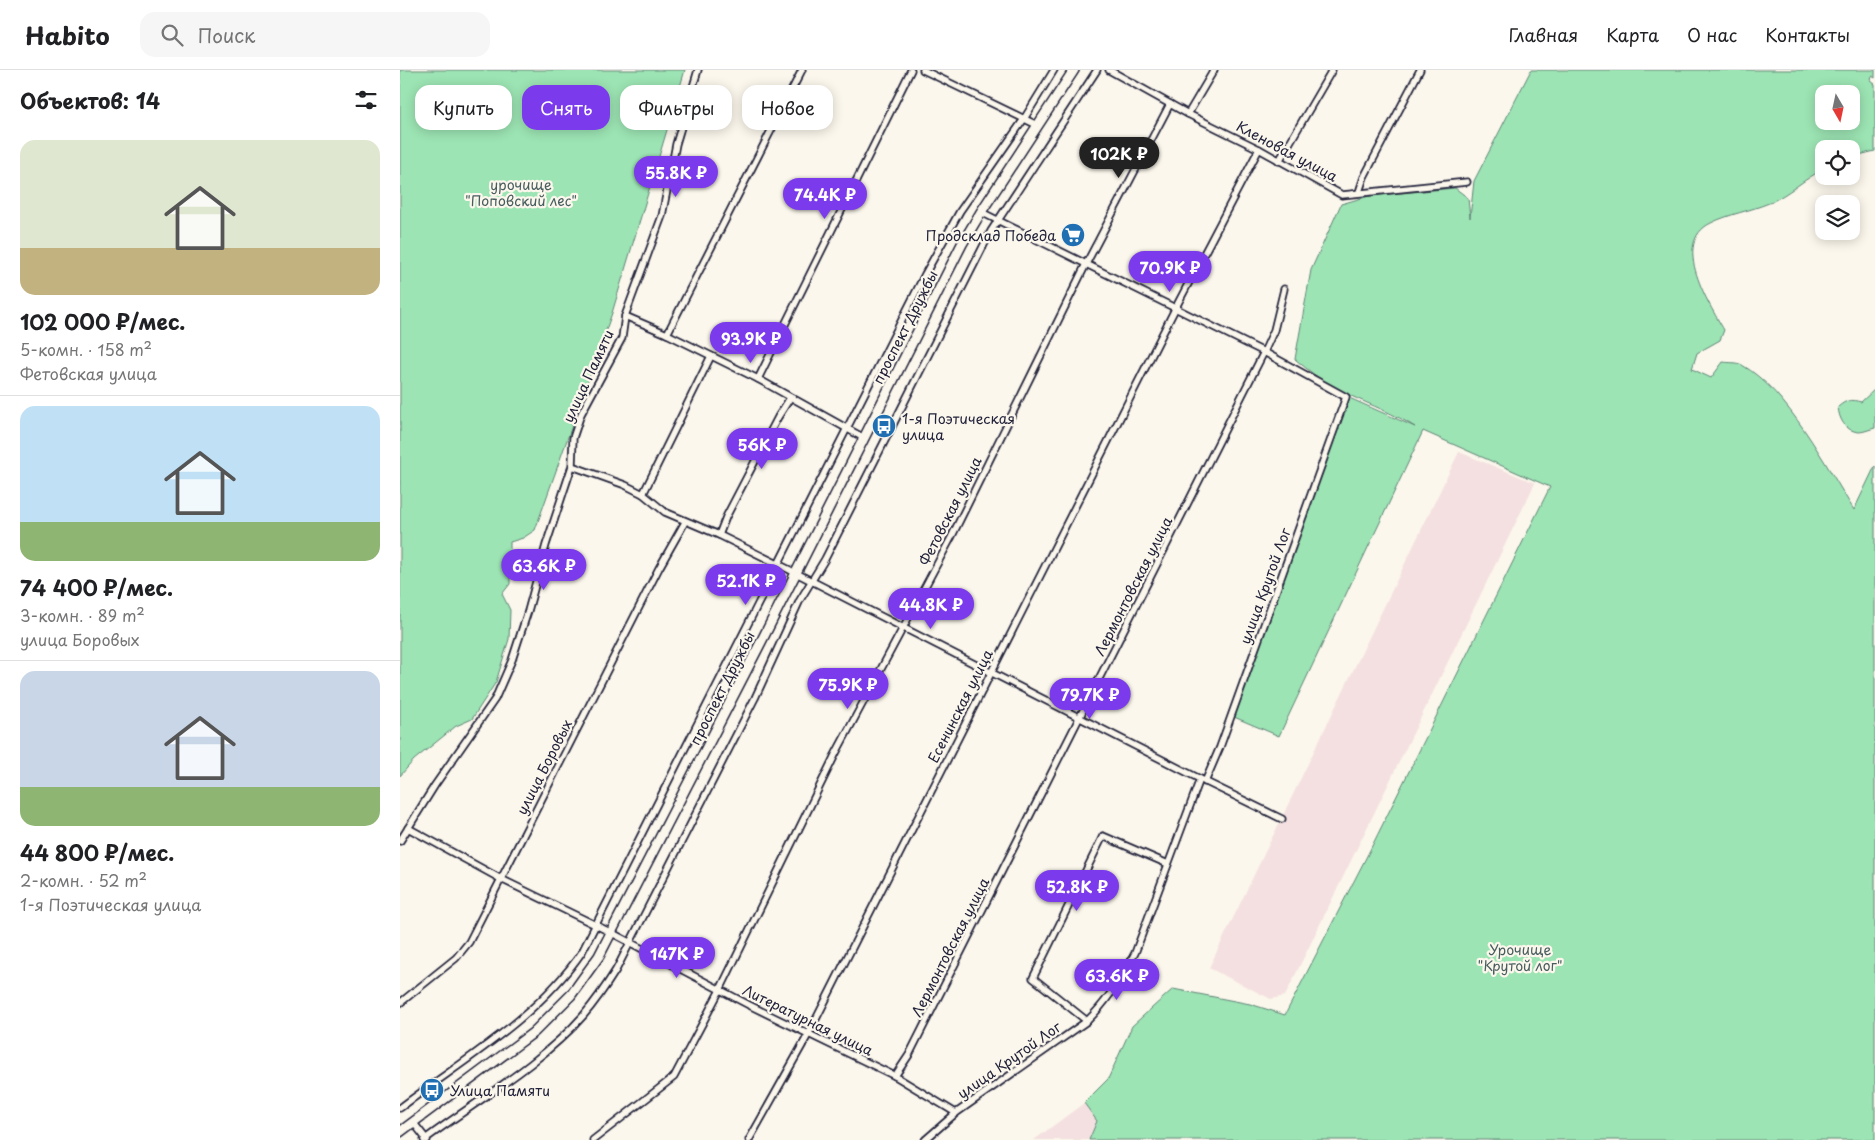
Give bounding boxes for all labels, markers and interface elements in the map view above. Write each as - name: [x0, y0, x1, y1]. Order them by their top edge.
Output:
- search box: [140, 12, 490, 57]
- text: Habito: [25, 17, 110, 53]
- icon: search: [158, 21, 186, 49]
- text: Поиск: [198, 21, 255, 49]
- text: Главная: [1509, 21, 1578, 48]
- text: Карта: [1606, 21, 1659, 48]
- text: О нас: [1687, 21, 1737, 48]
- text: Контакты: [1765, 21, 1850, 48]
- text: Объектов: 14: [20, 84, 160, 116]
- chip: Купить: [415, 85, 512, 130]
- chip: Снять: [522, 85, 610, 130]
- chip: Фильтры: [620, 85, 732, 130]
- chip: Новое: [742, 85, 833, 130]
- north arrow: [1815, 85, 1860, 130]
- map controls: [1815, 85, 1860, 240]
- icon: filters: [352, 86, 380, 114]
- street label: Кленовая улица: [1233, 115, 1342, 187]
- pin: 102K ₽: [1078, 136, 1160, 179]
- button: locate: [1815, 140, 1860, 185]
- text: 102K ₽: [1090, 141, 1148, 165]
- pin: 55.8K ₽: [630, 156, 722, 198]
- text: 55.8K ₽: [645, 160, 707, 184]
- icon: home: [155, 173, 245, 263]
- park label: урочище "Поповский лес": [465, 174, 577, 211]
- pin: 74.4K ₽: [779, 178, 871, 220]
- text: 74.4K ₽: [794, 182, 856, 206]
- button: layers: [1815, 195, 1860, 240]
- supermarket icon: Продсклад Победа: [1060, 222, 1086, 248]
- place label: Продсклад Победа: [926, 225, 1056, 246]
- pin: 70.9K ₽: [1124, 250, 1216, 293]
- text: 70.9K ₽: [1140, 255, 1200, 279]
- street label: проспект Дружбы: [867, 266, 943, 388]
- text: 102 000 ₽/мес.: [20, 305, 185, 337]
- pin: 93.9K ₽: [705, 322, 797, 364]
- street label: улица Памяти: [557, 326, 619, 426]
- text: 93.9K ₽: [721, 326, 781, 350]
- text: 5-комн. · 158 m²: [20, 337, 152, 361]
- text: Фетовская улица: [20, 361, 157, 385]
- place label: 1-я Поэтическая улица: [902, 408, 1015, 445]
- bus stop icon: 1-я Поэтическая улица: [871, 413, 897, 439]
- pin: 56K ₽: [727, 428, 797, 470]
- text: 56K ₽: [738, 432, 786, 456]
- icon: home: [155, 438, 245, 528]
- street label: Фетовская улица: [913, 453, 987, 569]
- street label: Лермонтовская улица: [1089, 513, 1177, 659]
- street label: улица Крутой Лог: [1234, 524, 1296, 647]
- pin: 63.6K ₽: [498, 548, 590, 591]
- text: 63.6K ₽: [512, 553, 576, 577]
- pin: 52.1K ₽: [700, 564, 792, 606]
- text: 52.1K ₽: [716, 568, 776, 592]
- text: 74 400 ₽/мес.: [20, 571, 173, 603]
- pin: 44.8K ₽: [885, 588, 977, 630]
- text: 44.8K ₽: [899, 592, 963, 616]
- text: 3-комн. · 89 m²: [20, 603, 145, 627]
- text: улица Боровых: [20, 627, 139, 651]
- street label: проспект Дружбы: [684, 627, 760, 749]
- street label: Есенинская улица: [922, 646, 998, 766]
- pin: 75.9K ₽: [802, 668, 894, 710]
- text: 75.9K ₽: [818, 672, 878, 696]
- pin: 79.7K ₽: [1044, 678, 1136, 720]
- text: 79.7K ₽: [1061, 682, 1119, 706]
- icon: home: [155, 703, 245, 793]
- street label: улица Боровых: [511, 716, 577, 818]
- text: 44 800 ₽/мес.: [20, 836, 174, 868]
- text: 2-комн. · 52 m²: [20, 868, 147, 892]
- pin: 52.8K ₽: [1031, 870, 1123, 912]
- street label: Лермонтовская улица: [906, 874, 994, 1020]
- text: 52.8K ₽: [1046, 874, 1108, 898]
- text: 1-я Поэтическая улица: [20, 892, 201, 916]
- pin: 147K ₽: [636, 936, 718, 979]
- park label: Урочище "Крутой лог": [1477, 939, 1563, 976]
- text: 147K ₽: [650, 941, 704, 965]
- pin: 63.6K ₽: [1071, 958, 1163, 1001]
- text: 63.6K ₽: [1085, 963, 1149, 987]
- street label: Литературная улица: [739, 979, 877, 1061]
- street label: улица Крутой Лог: [953, 1016, 1066, 1104]
- bus stop icon: Улица Памяти: [419, 1077, 445, 1103]
- place label: Улица Памяти: [450, 1080, 550, 1101]

